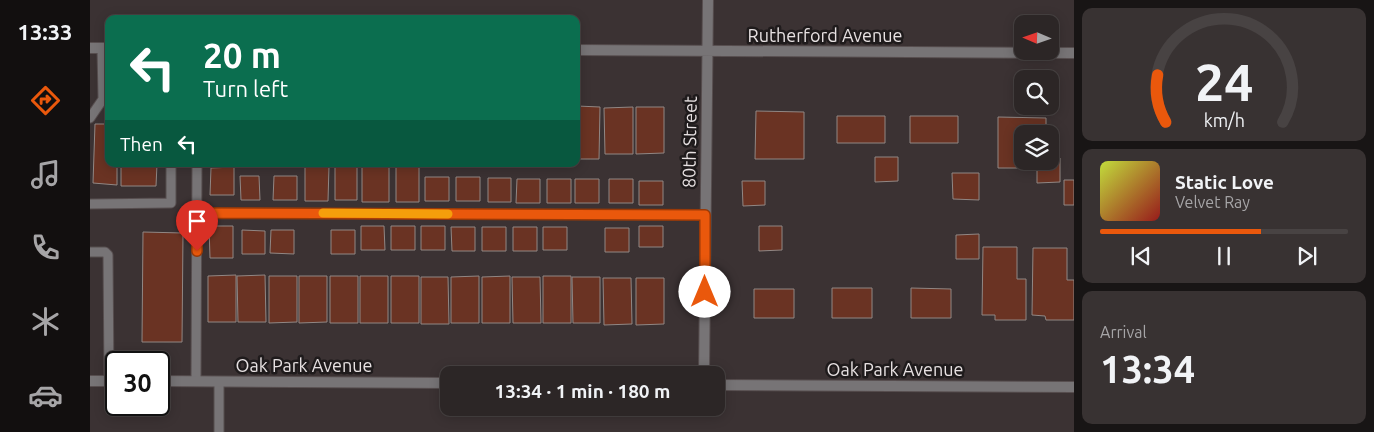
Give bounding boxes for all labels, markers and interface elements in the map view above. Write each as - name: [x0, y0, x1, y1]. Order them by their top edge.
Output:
- north arrow: [1014, 15, 1059, 60]
- map controls: [1014, 15, 1059, 170]
- text: 13:33: [17, 19, 73, 44]
- street label: Rutherford Avenue: [747, 25, 903, 45]
- icon: left: [120, 35, 185, 100]
- text: 20 m: [203, 35, 281, 75]
- text: 24: [1195, 53, 1253, 111]
- button: search: [1014, 70, 1059, 115]
- text: Turn left: [203, 76, 288, 101]
- icon: directions: [28, 83, 63, 118]
- street label: 80th Street: [678, 96, 700, 188]
- text: km/h: [1203, 110, 1245, 130]
- button: layers: [1014, 125, 1059, 170]
- icon: left: [173, 130, 201, 158]
- text: Then: [120, 133, 163, 155]
- icon: music: [28, 157, 63, 192]
- text: Static Love: [1175, 171, 1274, 193]
- text: Velvet Ray: [1175, 193, 1250, 211]
- pin: [176, 200, 218, 251]
- icon: arrive: [183, 207, 211, 235]
- icon: phone: [28, 230, 63, 265]
- icon: previous: [1127, 242, 1155, 270]
- icon: pause: [1210, 242, 1238, 270]
- icon: next: [1293, 242, 1321, 270]
- position arrow: [678, 265, 730, 317]
- icon: climate: [28, 304, 63, 339]
- text: Arrival: [1100, 323, 1147, 341]
- text: 13:34: [1100, 348, 1195, 390]
- speed limit sign: 30: [105, 351, 170, 416]
- street label: Oak Park Avenue: [236, 355, 372, 375]
- street label: Oak Park Avenue: [827, 359, 963, 379]
- icon: car: [28, 378, 63, 413]
- text: 13:34 · 1 min · 180 m: [495, 380, 670, 402]

